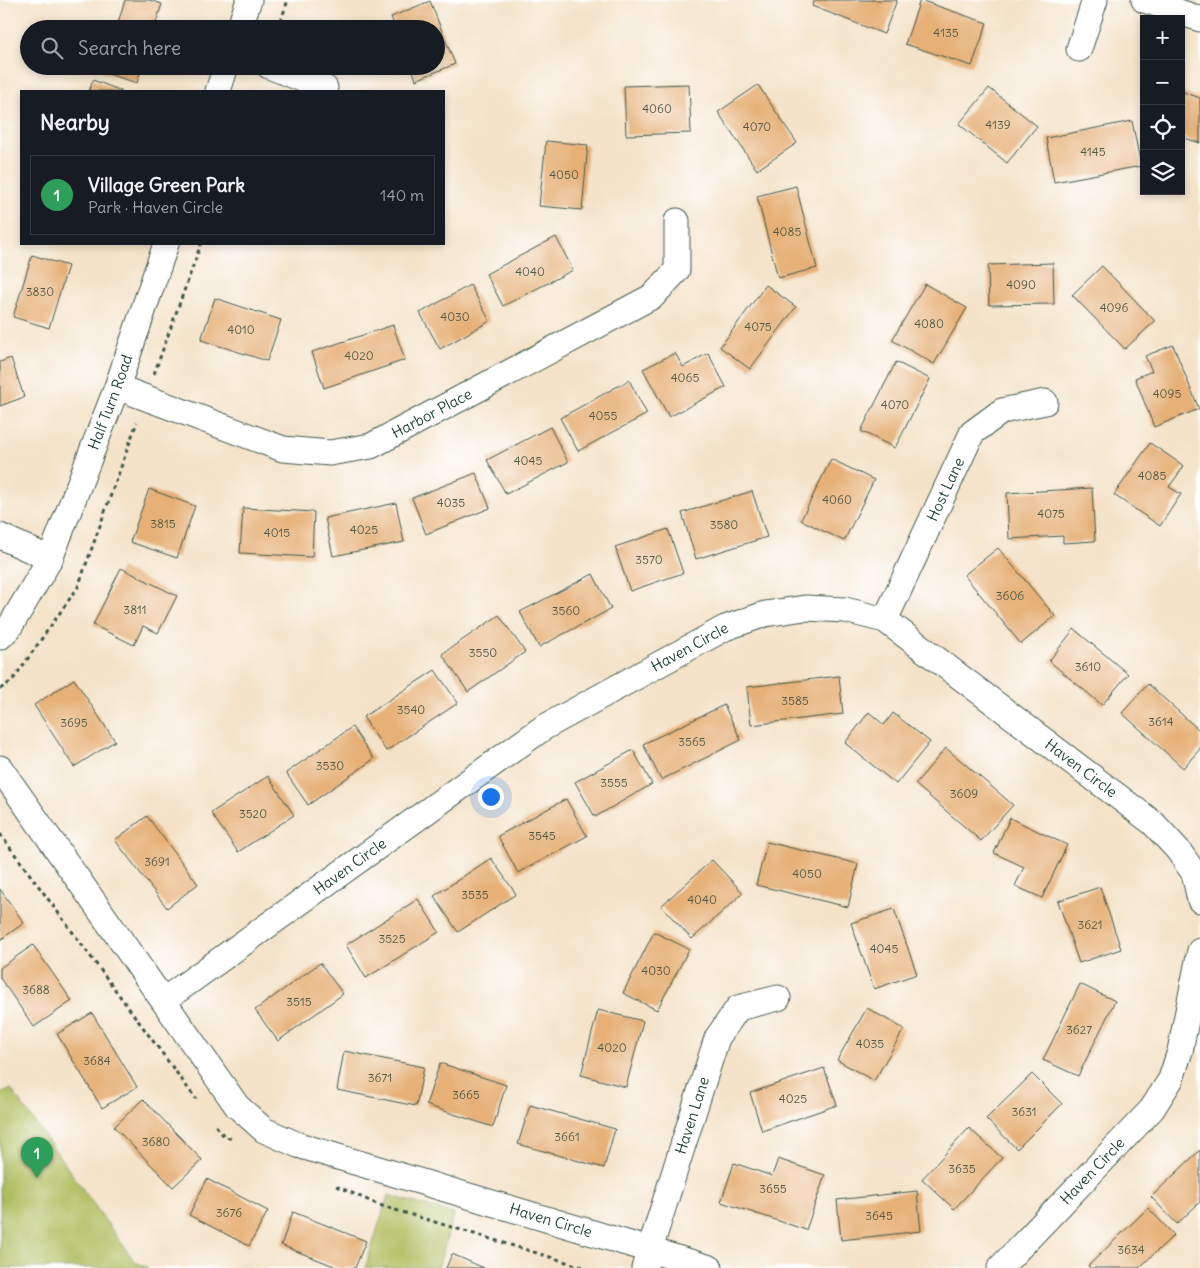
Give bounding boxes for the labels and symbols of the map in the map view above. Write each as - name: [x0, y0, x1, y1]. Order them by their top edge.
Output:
- house number: 4135: [933, 25, 959, 40]
- house number: 4060: [642, 101, 672, 116]
- house number: 4139: [985, 117, 1011, 132]
- house number: 4070: [743, 119, 771, 134]
- house number: 4145: [1080, 144, 1106, 159]
- house number: 4050: [549, 167, 579, 182]
- house number: 4085: [773, 224, 801, 239]
- house number: 4040: [515, 264, 545, 279]
- house number: 4090: [1006, 277, 1036, 292]
- house number: 3830: [26, 284, 54, 299]
- house number: 4096: [1100, 300, 1128, 315]
- house number: 4030: [440, 309, 470, 324]
- house number: 4080: [914, 316, 944, 331]
- house number: 4075: [744, 319, 772, 334]
- house number: 4010: [227, 322, 255, 337]
- house number: 4020: [344, 348, 374, 363]
- street label: Half Turn Road: [83, 352, 136, 452]
- house number: 4065: [671, 370, 699, 385]
- street label: Harbor Place: [388, 384, 475, 442]
- house number: 4095: [1153, 386, 1181, 401]
- house number: 4070: [881, 397, 909, 412]
- house number: 4055: [589, 408, 617, 423]
- house number: 4045: [514, 453, 542, 468]
- street label: Host Lane: [922, 454, 968, 524]
- house number: 4085: [1138, 468, 1166, 483]
- house number: 4060: [822, 492, 852, 507]
- house number: 4035: [437, 495, 465, 510]
- house number: 4075: [1037, 506, 1065, 521]
- house number: 3815: [150, 516, 176, 531]
- house number: 3580: [710, 517, 738, 532]
- house number: 4025: [350, 522, 378, 537]
- house number: 4015: [264, 525, 290, 540]
- house number: 3570: [635, 552, 663, 567]
- house number: 3606: [996, 588, 1024, 603]
- house number: 3811: [123, 602, 147, 617]
- house number: 3560: [552, 603, 580, 618]
- street label: Haven Circle: [648, 618, 732, 676]
- house number: 3550: [469, 645, 497, 660]
- house number: 3610: [1075, 659, 1101, 674]
- house number: 3585: [781, 693, 809, 708]
- house number: 3540: [397, 702, 425, 717]
- house number: 3614: [1148, 714, 1174, 729]
- house number: 3695: [60, 715, 88, 730]
- house number: 3565: [678, 734, 706, 749]
- street label: Haven Circle: [1041, 735, 1121, 801]
- house number: 3530: [316, 758, 344, 773]
- house number: 3555: [600, 775, 628, 790]
- your location: [478, 784, 504, 810]
- house number: 3609: [950, 786, 978, 801]
- house number: 3520: [239, 806, 267, 821]
- house number: 3545: [528, 828, 556, 843]
- street label: Haven Circle: [310, 833, 390, 899]
- house number: 3691: [144, 854, 170, 869]
- house number: 4050: [792, 866, 822, 881]
- house number: 3535: [461, 887, 489, 902]
- house number: 4040: [687, 892, 717, 907]
- house number: 3621: [1077, 917, 1103, 932]
- house number: 3525: [378, 931, 406, 946]
- house number: 4045: [870, 941, 898, 956]
- house number: 4030: [641, 963, 671, 978]
- house number: 3688: [22, 982, 50, 997]
- house number: 3515: [286, 994, 312, 1009]
- house number: 3627: [1066, 1022, 1092, 1037]
- house number: 4035: [856, 1036, 884, 1051]
- house number: 4020: [597, 1040, 627, 1055]
- house number: 3684: [83, 1053, 111, 1068]
- house number: 3671: [368, 1070, 392, 1085]
- street label: Haven Lane: [671, 1074, 713, 1157]
- house number: 3665: [452, 1087, 480, 1102]
- house number: 4025: [779, 1091, 807, 1106]
- house number: 3631: [1011, 1104, 1037, 1119]
- house number: 3661: [554, 1129, 580, 1144]
- street label: Haven Circle: [1056, 1133, 1129, 1208]
- house number: 3680: [142, 1134, 170, 1149]
- pin: 1: [21, 1137, 53, 1178]
- house number: 3635: [948, 1161, 976, 1176]
- house number: 3655: [759, 1181, 787, 1196]
- street label: Haven Circle: [507, 1199, 595, 1241]
- house number: 3676: [216, 1205, 242, 1220]
- house number: 3645: [865, 1208, 893, 1223]
- house number: 3634: [1117, 1242, 1145, 1257]

